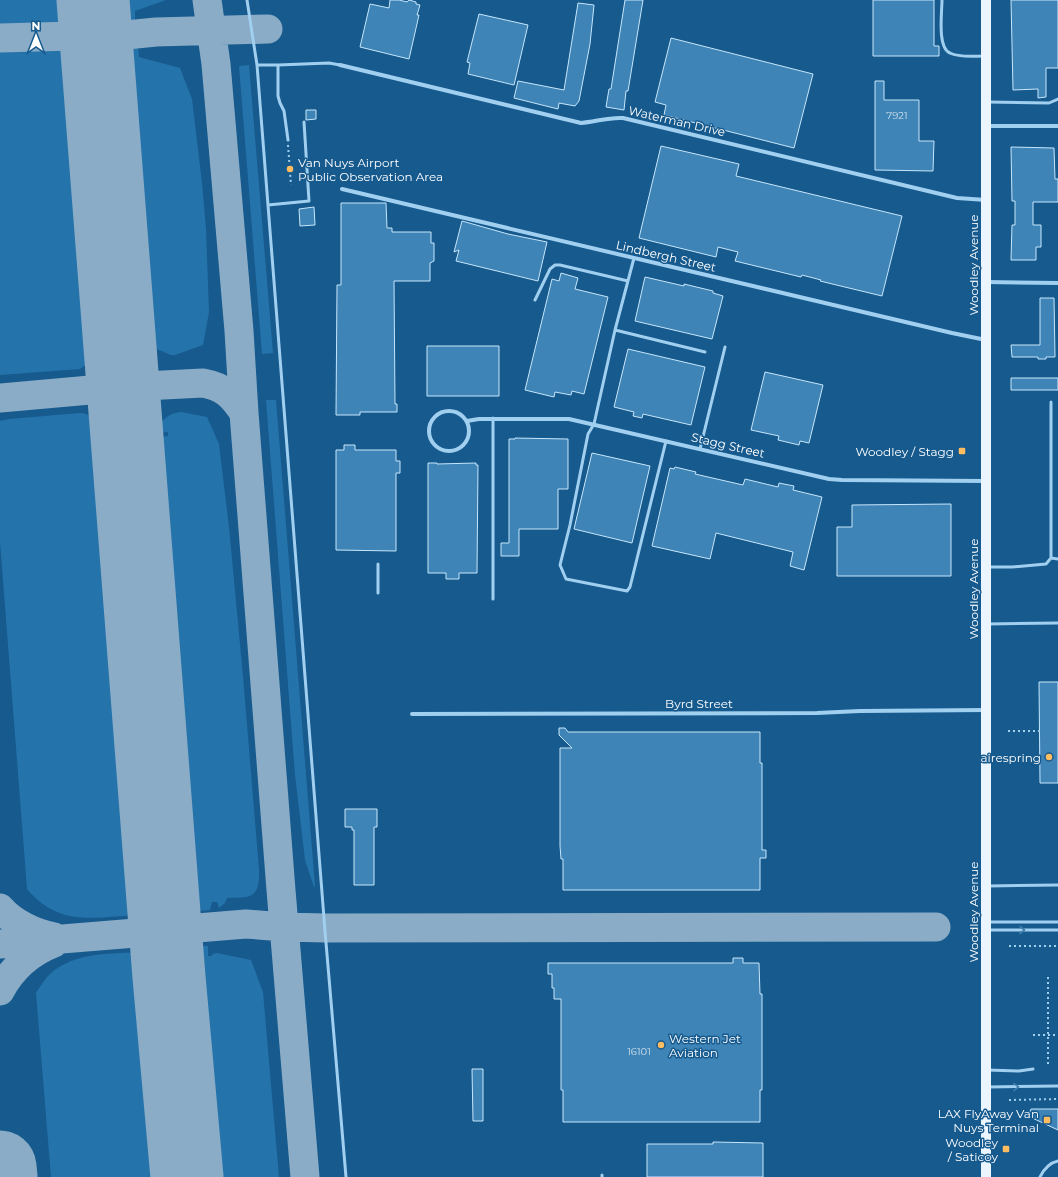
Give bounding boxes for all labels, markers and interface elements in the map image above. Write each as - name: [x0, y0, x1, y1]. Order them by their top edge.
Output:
- north arrow: [16, 16, 56, 56]
- text: N: [32, 19, 40, 33]
- street label: Waterman Drive: [627, 103, 727, 139]
- house number: 7921: [886, 109, 908, 122]
- place label: Van Nuys Airport Public Observation Area: [298, 155, 443, 184]
- marker: Van Nuys Airport Public Observation Area: [285, 164, 295, 174]
- street label: Woodley Avenue: [966, 214, 981, 316]
- street label: Lindbergh Street: [614, 237, 718, 275]
- street label: Stagg Street: [690, 429, 766, 461]
- place label: Woodley / Stagg: [855, 444, 954, 459]
- marker: Woodley / Stagg: [957, 446, 967, 456]
- street label: Woodley Avenue: [966, 538, 981, 640]
- street label: Byrd Street: [665, 696, 733, 711]
- place label: airespring: [981, 750, 1041, 765]
- marker: airespring: [1044, 752, 1054, 762]
- street label: Woodley Avenue: [966, 861, 981, 963]
- one-way arrow: [1019, 926, 1025, 934]
- place label: Western Jet Aviation: [669, 1031, 741, 1060]
- marker: Western Jet Aviation: [656, 1040, 666, 1050]
- house number: 16101: [627, 1045, 651, 1058]
- one-way arrow: [1013, 1083, 1019, 1091]
- place label: LAX FlyAway Van Nuys Terminal: [938, 1106, 1039, 1135]
- marker: LAX FlyAway Van Nuys Terminal: [1042, 1115, 1052, 1125]
- place label: Woodley / Saticoy: [945, 1135, 998, 1164]
- marker: Woodley / Saticoy: [1001, 1144, 1011, 1154]

